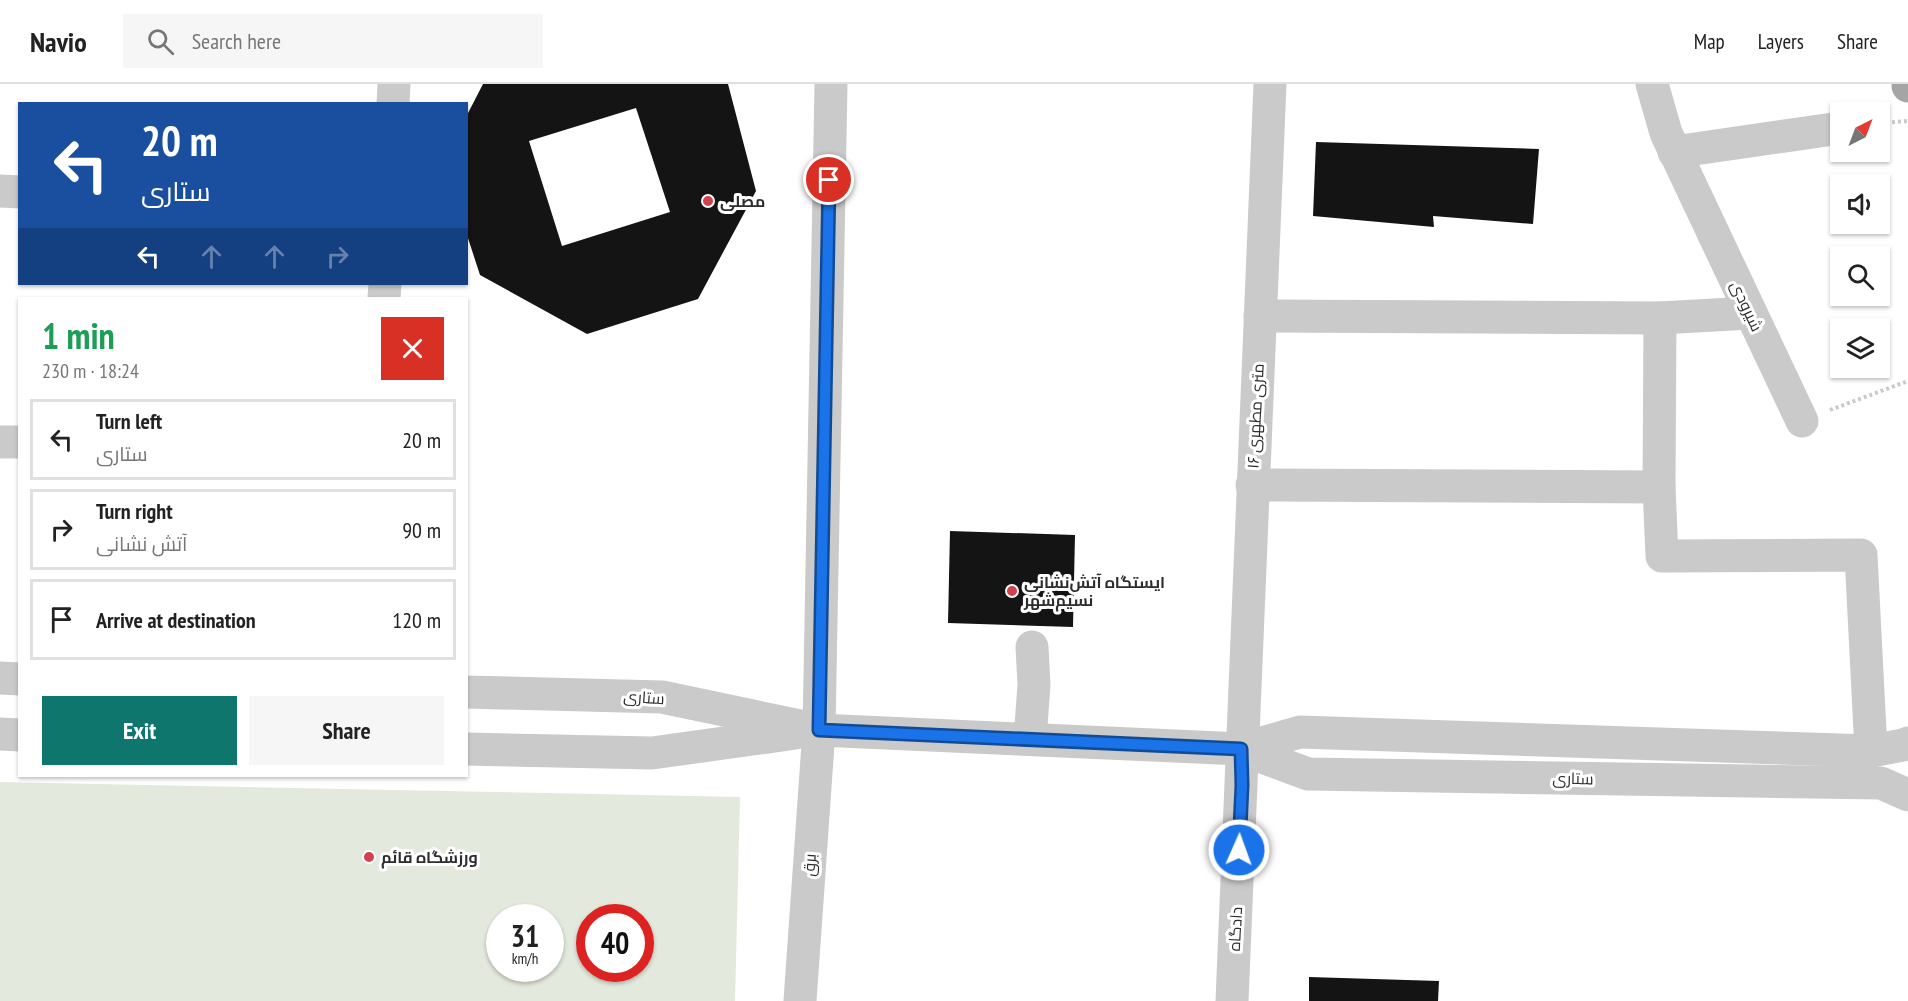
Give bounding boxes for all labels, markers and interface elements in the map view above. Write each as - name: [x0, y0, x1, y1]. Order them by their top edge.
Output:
- search box: [123, 14, 543, 68]
- text: Navio: [30, 23, 87, 60]
- icon: search: [144, 25, 177, 58]
- text: Search here: [192, 27, 281, 55]
- text: Map: [1694, 28, 1725, 55]
- text: Layers: [1758, 28, 1804, 55]
- text: Share: [1837, 28, 1878, 55]
- north arrow: [1830, 102, 1890, 162]
- map controls: [1830, 102, 1890, 378]
- text: 20 m: [141, 113, 218, 168]
- icon: left: [42, 126, 120, 204]
- pin: [803, 154, 854, 205]
- icon: arrive: [812, 163, 845, 196]
- text: ستاری: [141, 174, 211, 208]
- button: sound: [1830, 174, 1890, 234]
- place label: مصلی: [720, 191, 765, 211]
- marker: مصلی: [701, 194, 715, 208]
- icon: left: [132, 240, 165, 273]
- icon: ahead: [195, 240, 228, 273]
- icon: ahead: [258, 240, 291, 273]
- icon: right: [321, 240, 354, 273]
- button: search: [1830, 246, 1890, 306]
- street label: شیرودی: [1726, 278, 1767, 335]
- text: 1 min: [42, 312, 115, 359]
- button: close: [381, 317, 444, 380]
- button: layers: [1830, 318, 1890, 378]
- text: 230 m · 18:24: [42, 358, 139, 384]
- street label: ۱۶ متری مطهری: [1242, 363, 1269, 469]
- text: Turn left: [96, 407, 162, 435]
- icon: left: [45, 423, 78, 456]
- text: 20 m: [402, 426, 441, 454]
- text: ستاری: [96, 441, 148, 467]
- text: Turn right: [96, 497, 173, 525]
- icon: right: [45, 513, 78, 546]
- text: 90 m: [402, 516, 441, 544]
- text: آتش نشانی: [96, 531, 187, 557]
- place label: ایستگاه آتش‌نشانی نسیم‌شهر: [1023, 572, 1165, 612]
- marker: ایستگاه آتش‌نشانی نسیم‌شهر: [1005, 584, 1019, 598]
- icon: arrive: [45, 603, 78, 636]
- text: Arrive at destination: [96, 606, 256, 634]
- text: 120 m: [392, 606, 441, 634]
- street label: ستاری: [623, 686, 665, 709]
- button: Exit: [42, 696, 237, 765]
- button: Share: [249, 696, 444, 765]
- street label: ستاری: [1552, 768, 1594, 789]
- position arrow: [1207, 818, 1271, 882]
- place label: ورزشگاه قائم: [381, 847, 478, 869]
- marker: ورزشگاه قائم: [362, 850, 376, 864]
- street label: برق: [798, 853, 821, 877]
- speed limit sign: 40: [576, 904, 654, 982]
- street label: دادگاه: [1224, 906, 1246, 952]
- text: 31: [511, 916, 539, 955]
- text: km/h: [512, 949, 538, 968]

